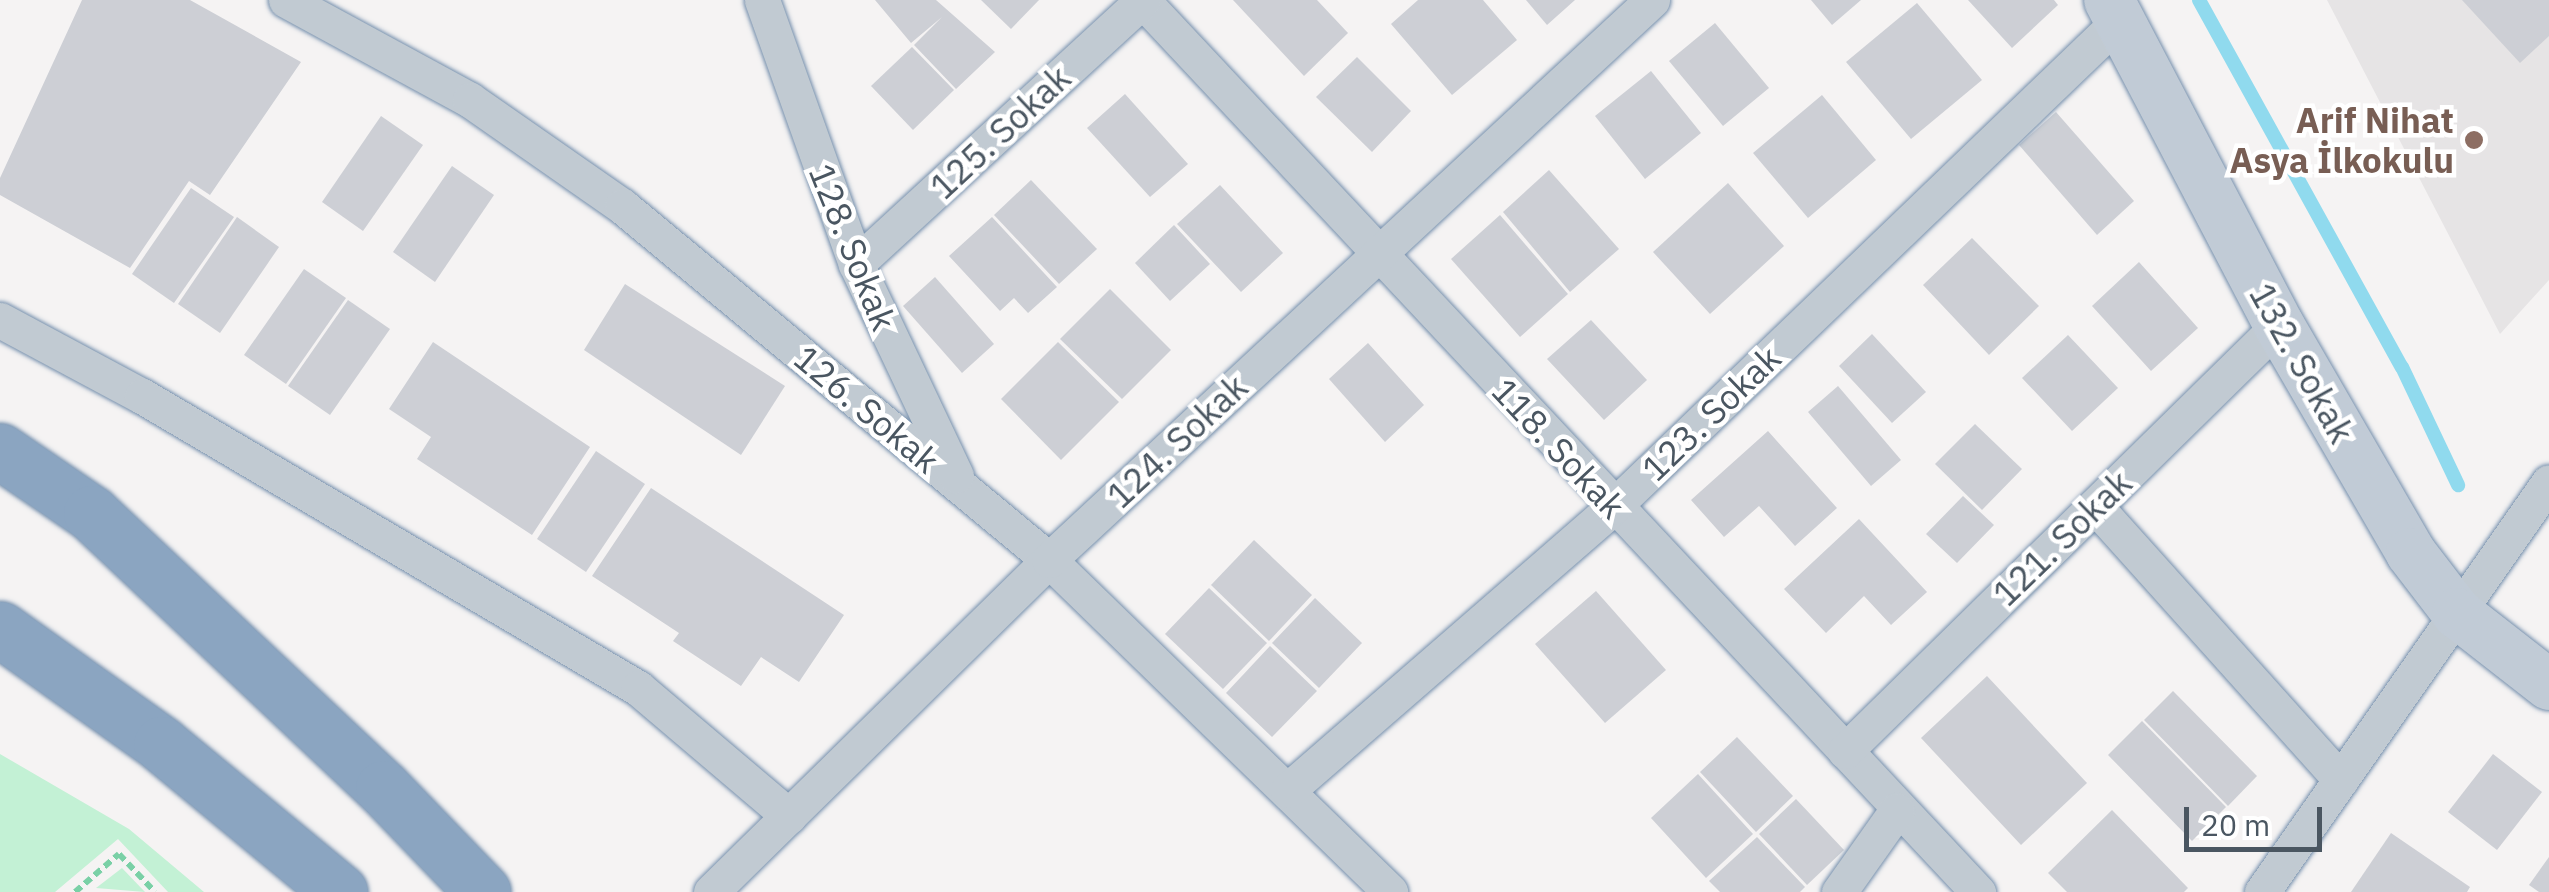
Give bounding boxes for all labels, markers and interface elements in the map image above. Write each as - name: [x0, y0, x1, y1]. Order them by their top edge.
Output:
- street label: 125. Sokak: [921, 57, 1079, 207]
- place label: Arif Nihat Asya İlkokulu: [2229, 99, 2454, 181]
- marker: Arif Nihat Asya İlkokulu: [2463, 129, 2485, 151]
- street label: 128. Sokak: [801, 157, 905, 337]
- street label: 132. Sokak: [2241, 276, 2363, 450]
- street label: 126. Sokak: [786, 336, 948, 482]
- street label: 123. Sokak: [1633, 337, 1789, 489]
- street label: 124. Sokak: [1098, 366, 1256, 516]
- street label: 118. Sokak: [1484, 369, 1634, 527]
- street label: 121. Sokak: [1984, 462, 2140, 614]
- scale bar: [2189, 787, 2326, 849]
- text: 20 m: [2201, 805, 2270, 844]

